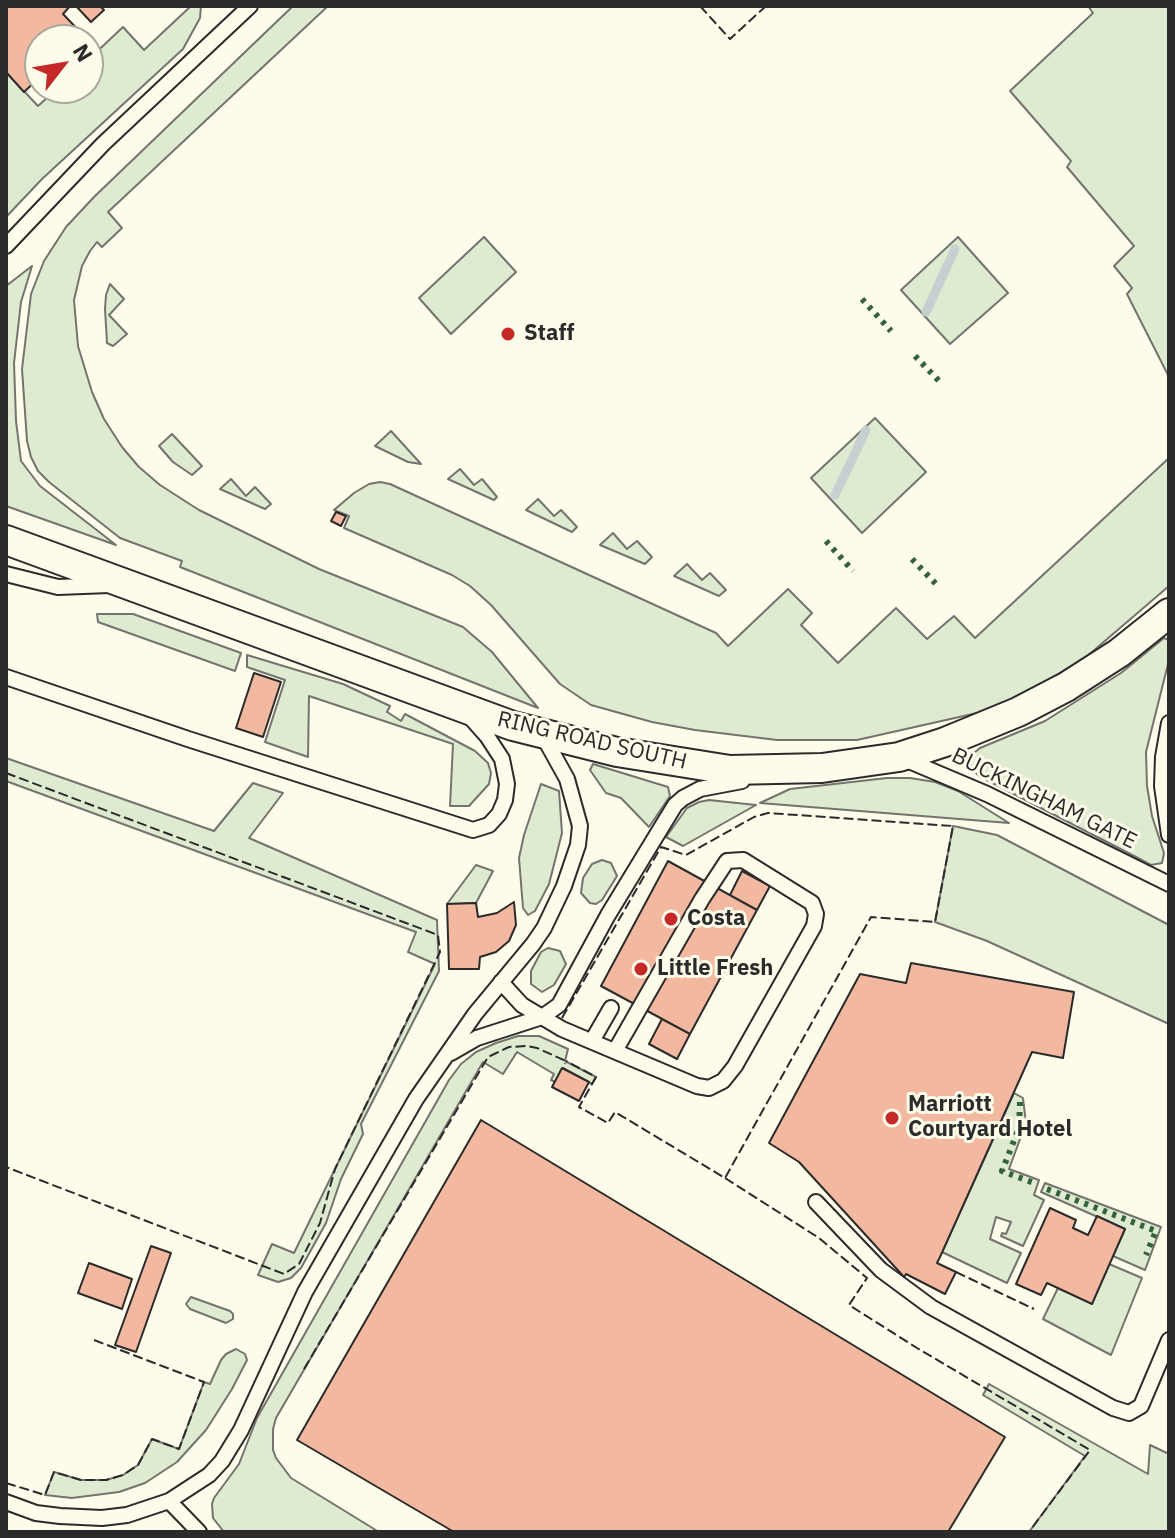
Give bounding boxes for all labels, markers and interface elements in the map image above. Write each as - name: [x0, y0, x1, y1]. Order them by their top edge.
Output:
- north arrow: [24, 24, 104, 104]
- text: N: [67, 38, 100, 67]
- place label: Staff: [524, 321, 575, 347]
- marker: Staff: [499, 325, 517, 343]
- street label: RING ROAD SOUTH: [495, 706, 689, 776]
- street label: BUCKINGHAM GATE: [947, 743, 1141, 855]
- place label: Costa: [687, 906, 746, 932]
- marker: Costa: [662, 910, 680, 928]
- place label: Little Fresh: [657, 956, 773, 982]
- marker: Little Fresh: [632, 960, 650, 978]
- place label: Marriott Courtyard Hotel: [908, 1092, 1072, 1144]
- marker: Marriott Courtyard Hotel: [883, 1109, 901, 1127]

